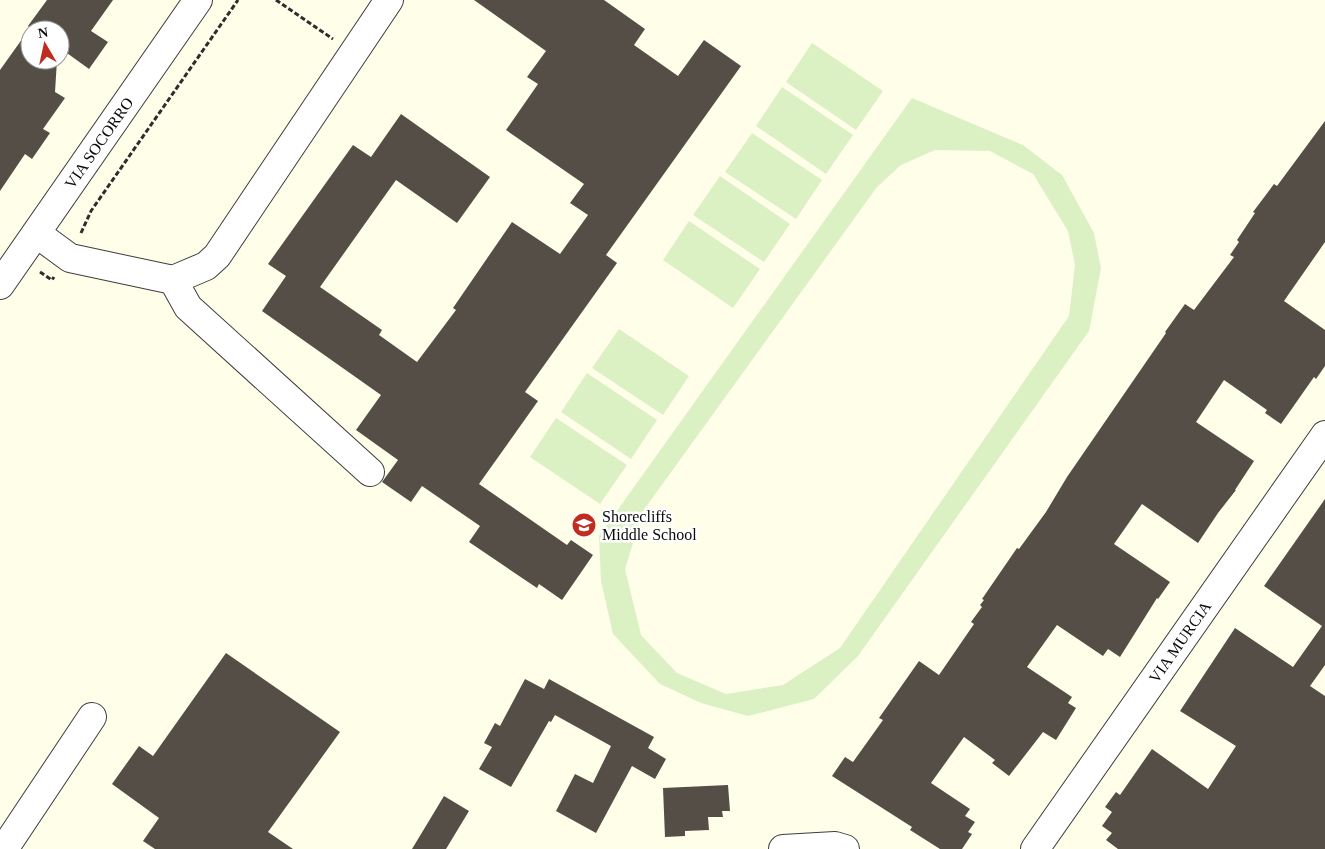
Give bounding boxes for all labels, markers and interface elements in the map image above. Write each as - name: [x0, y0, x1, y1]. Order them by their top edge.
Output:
- north arrow: [20, 20, 70, 70]
- text: N: [37, 24, 49, 41]
- street label: VIA SOCORRO: [61, 94, 137, 192]
- place label: Shorecliffs Middle School: [602, 508, 697, 543]
- school or university icon: Shorecliffs Middle School: [571, 512, 597, 538]
- street label: VIA MURCIA: [1146, 598, 1215, 686]

